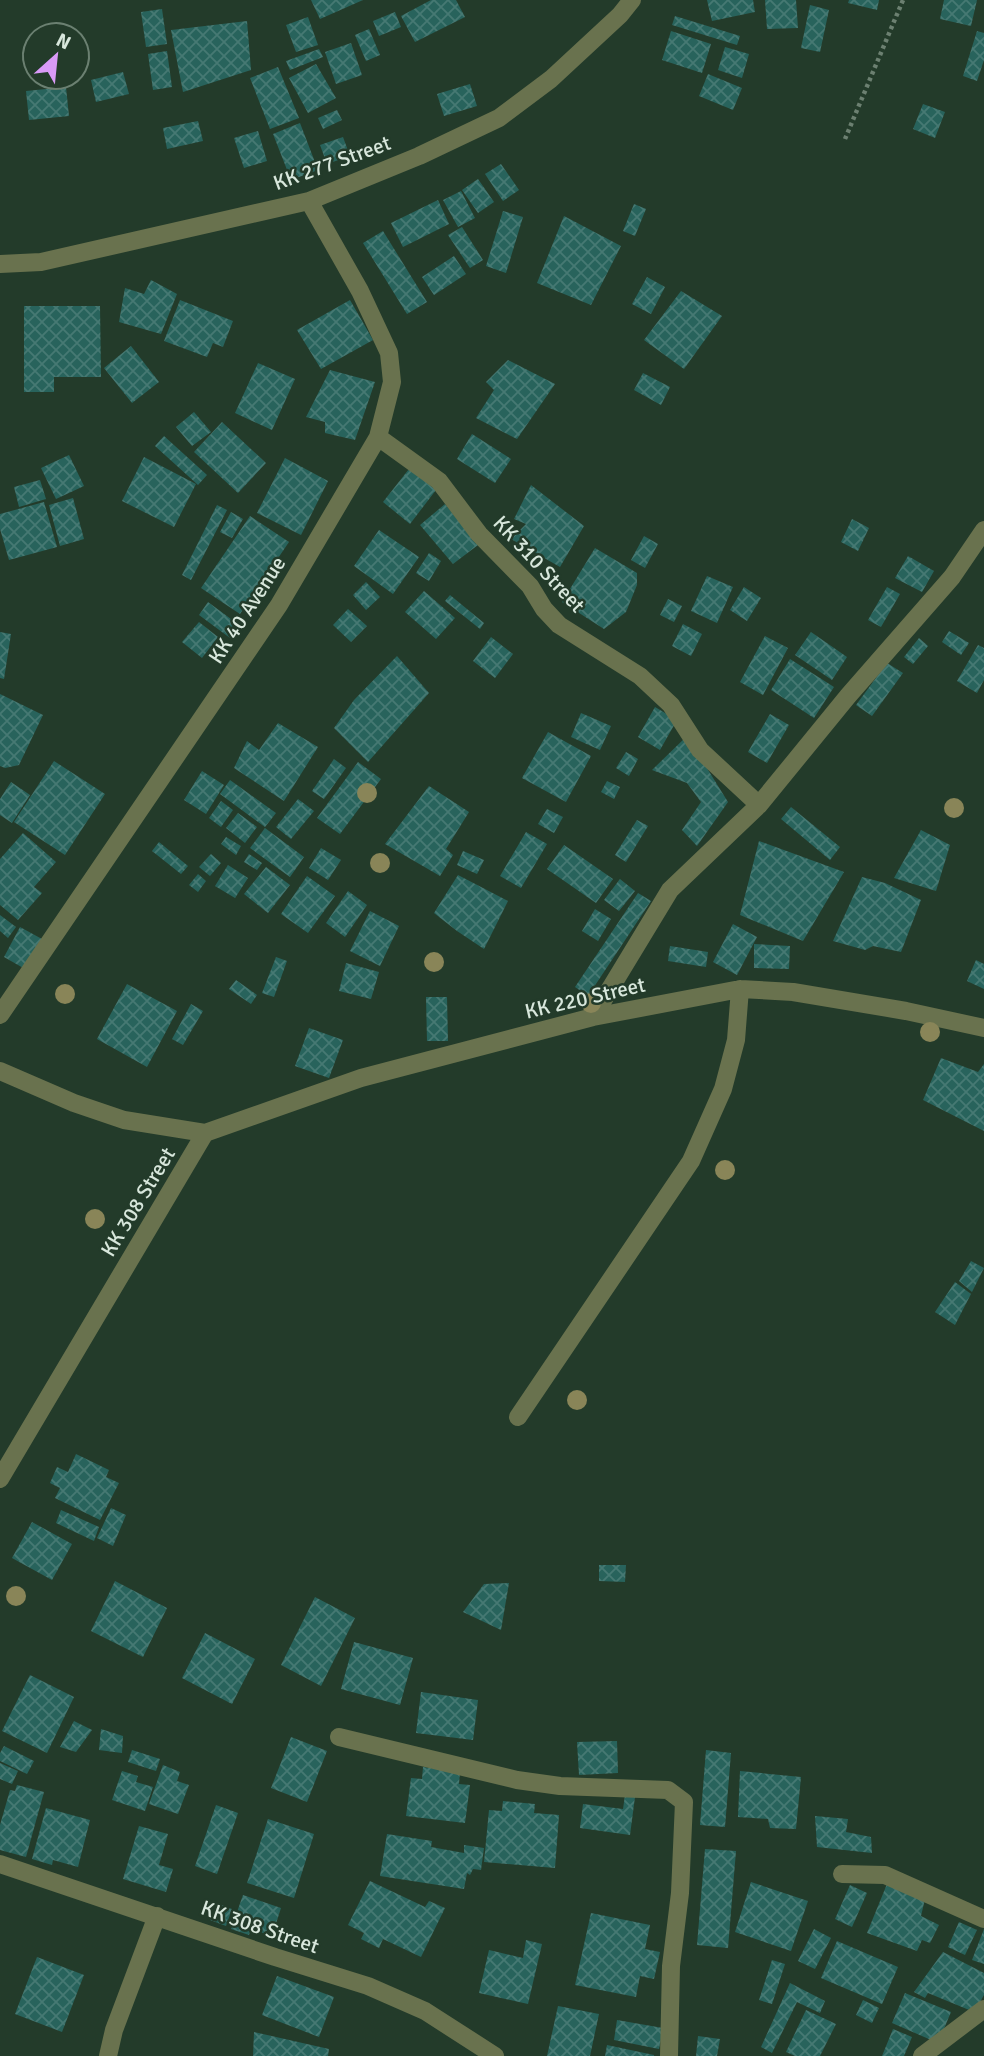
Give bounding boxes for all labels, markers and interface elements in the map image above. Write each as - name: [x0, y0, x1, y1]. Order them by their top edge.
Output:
- north arrow: [21, 21, 91, 91]
- text: N: [52, 28, 75, 55]
- street label: KK 277 Street: [270, 130, 394, 196]
- street label: KK 310 Street: [488, 510, 590, 618]
- street label: KK 40 Avenue: [203, 551, 291, 669]
- street label: KK 220 Street: [522, 971, 648, 1025]
- street label: KK 308 Street: [95, 1143, 181, 1261]
- street label: KK 308 Street: [198, 1895, 322, 1959]

